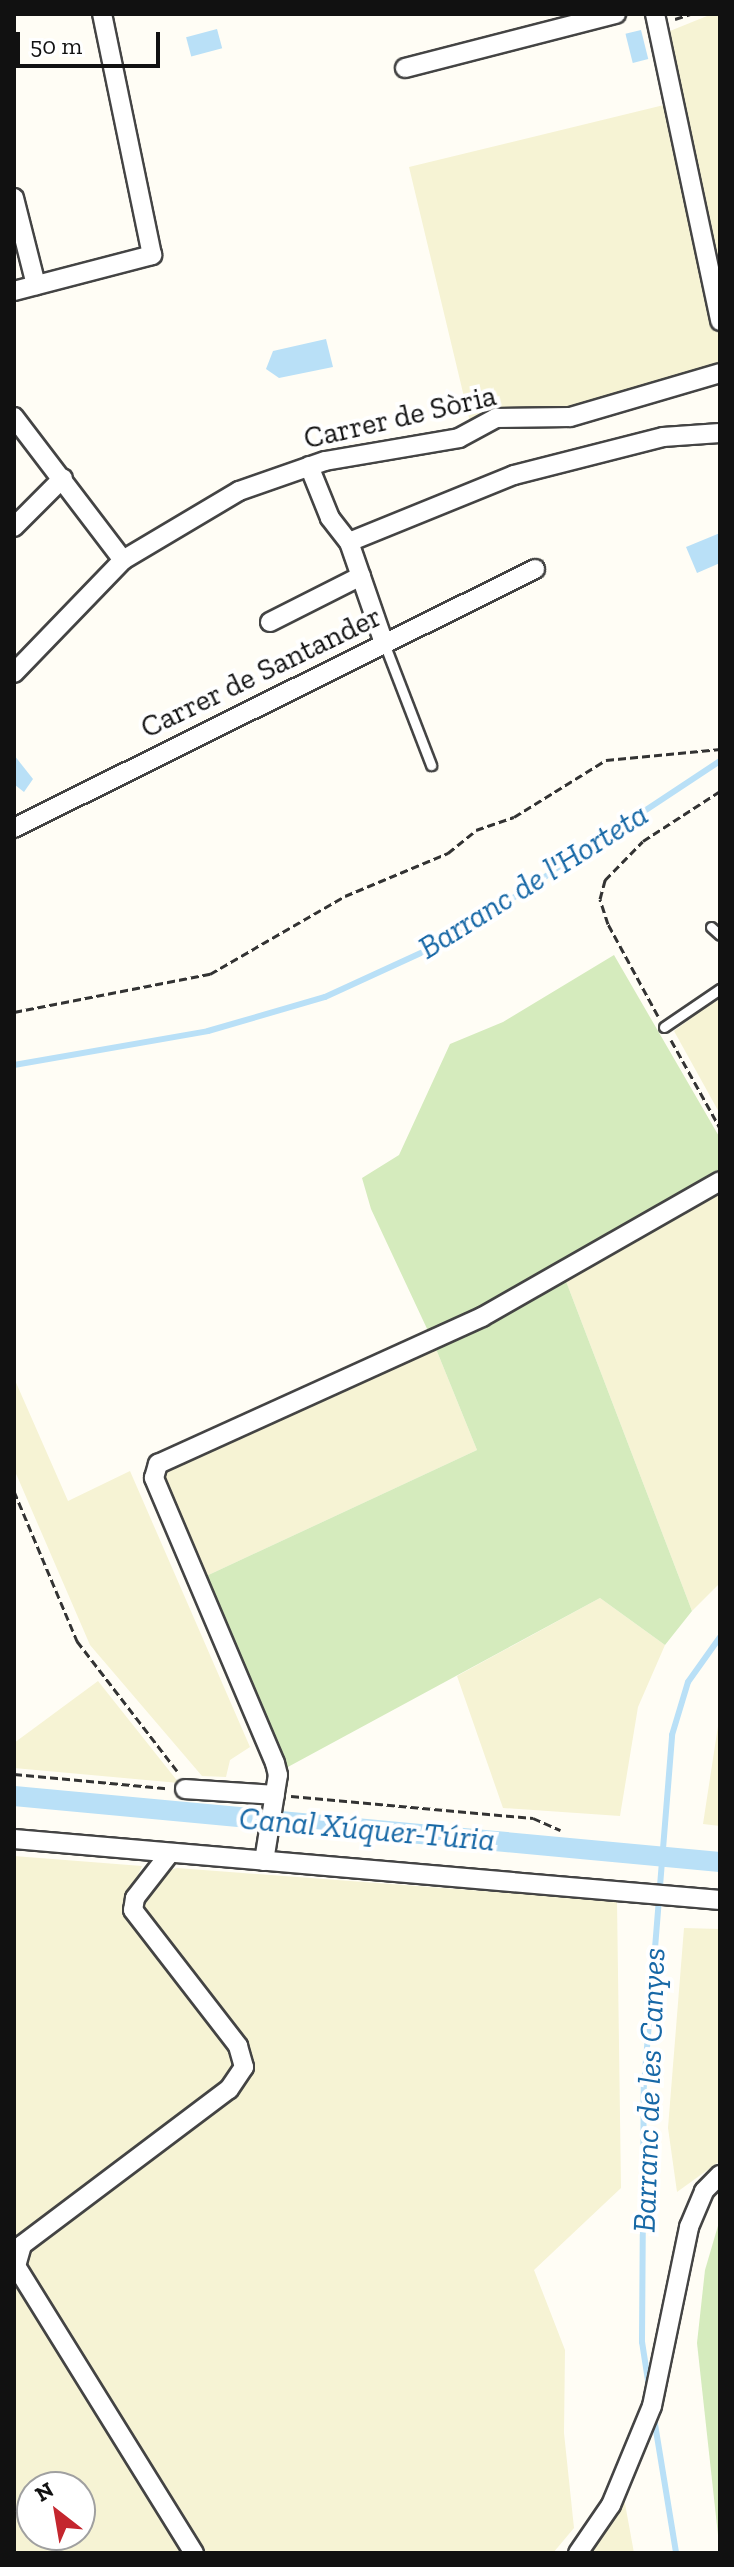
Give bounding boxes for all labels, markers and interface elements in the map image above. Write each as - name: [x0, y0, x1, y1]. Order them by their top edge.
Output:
- scale bar: [20, 16, 164, 66]
- text: 50 m: [30, 31, 82, 60]
- street label: Carrer de Sòria: [300, 377, 500, 457]
- street label: Carrer de Santander: [135, 598, 387, 746]
- water label: Barranc de l'Horteta: [411, 795, 655, 967]
- water label: Canal Xúquer-Túria: [237, 1799, 497, 1859]
- water label: Barranc de les Canyes: [625, 1947, 673, 2233]
- north arrow: [16, 2471, 96, 2551]
- text: N: [30, 2476, 59, 2508]

